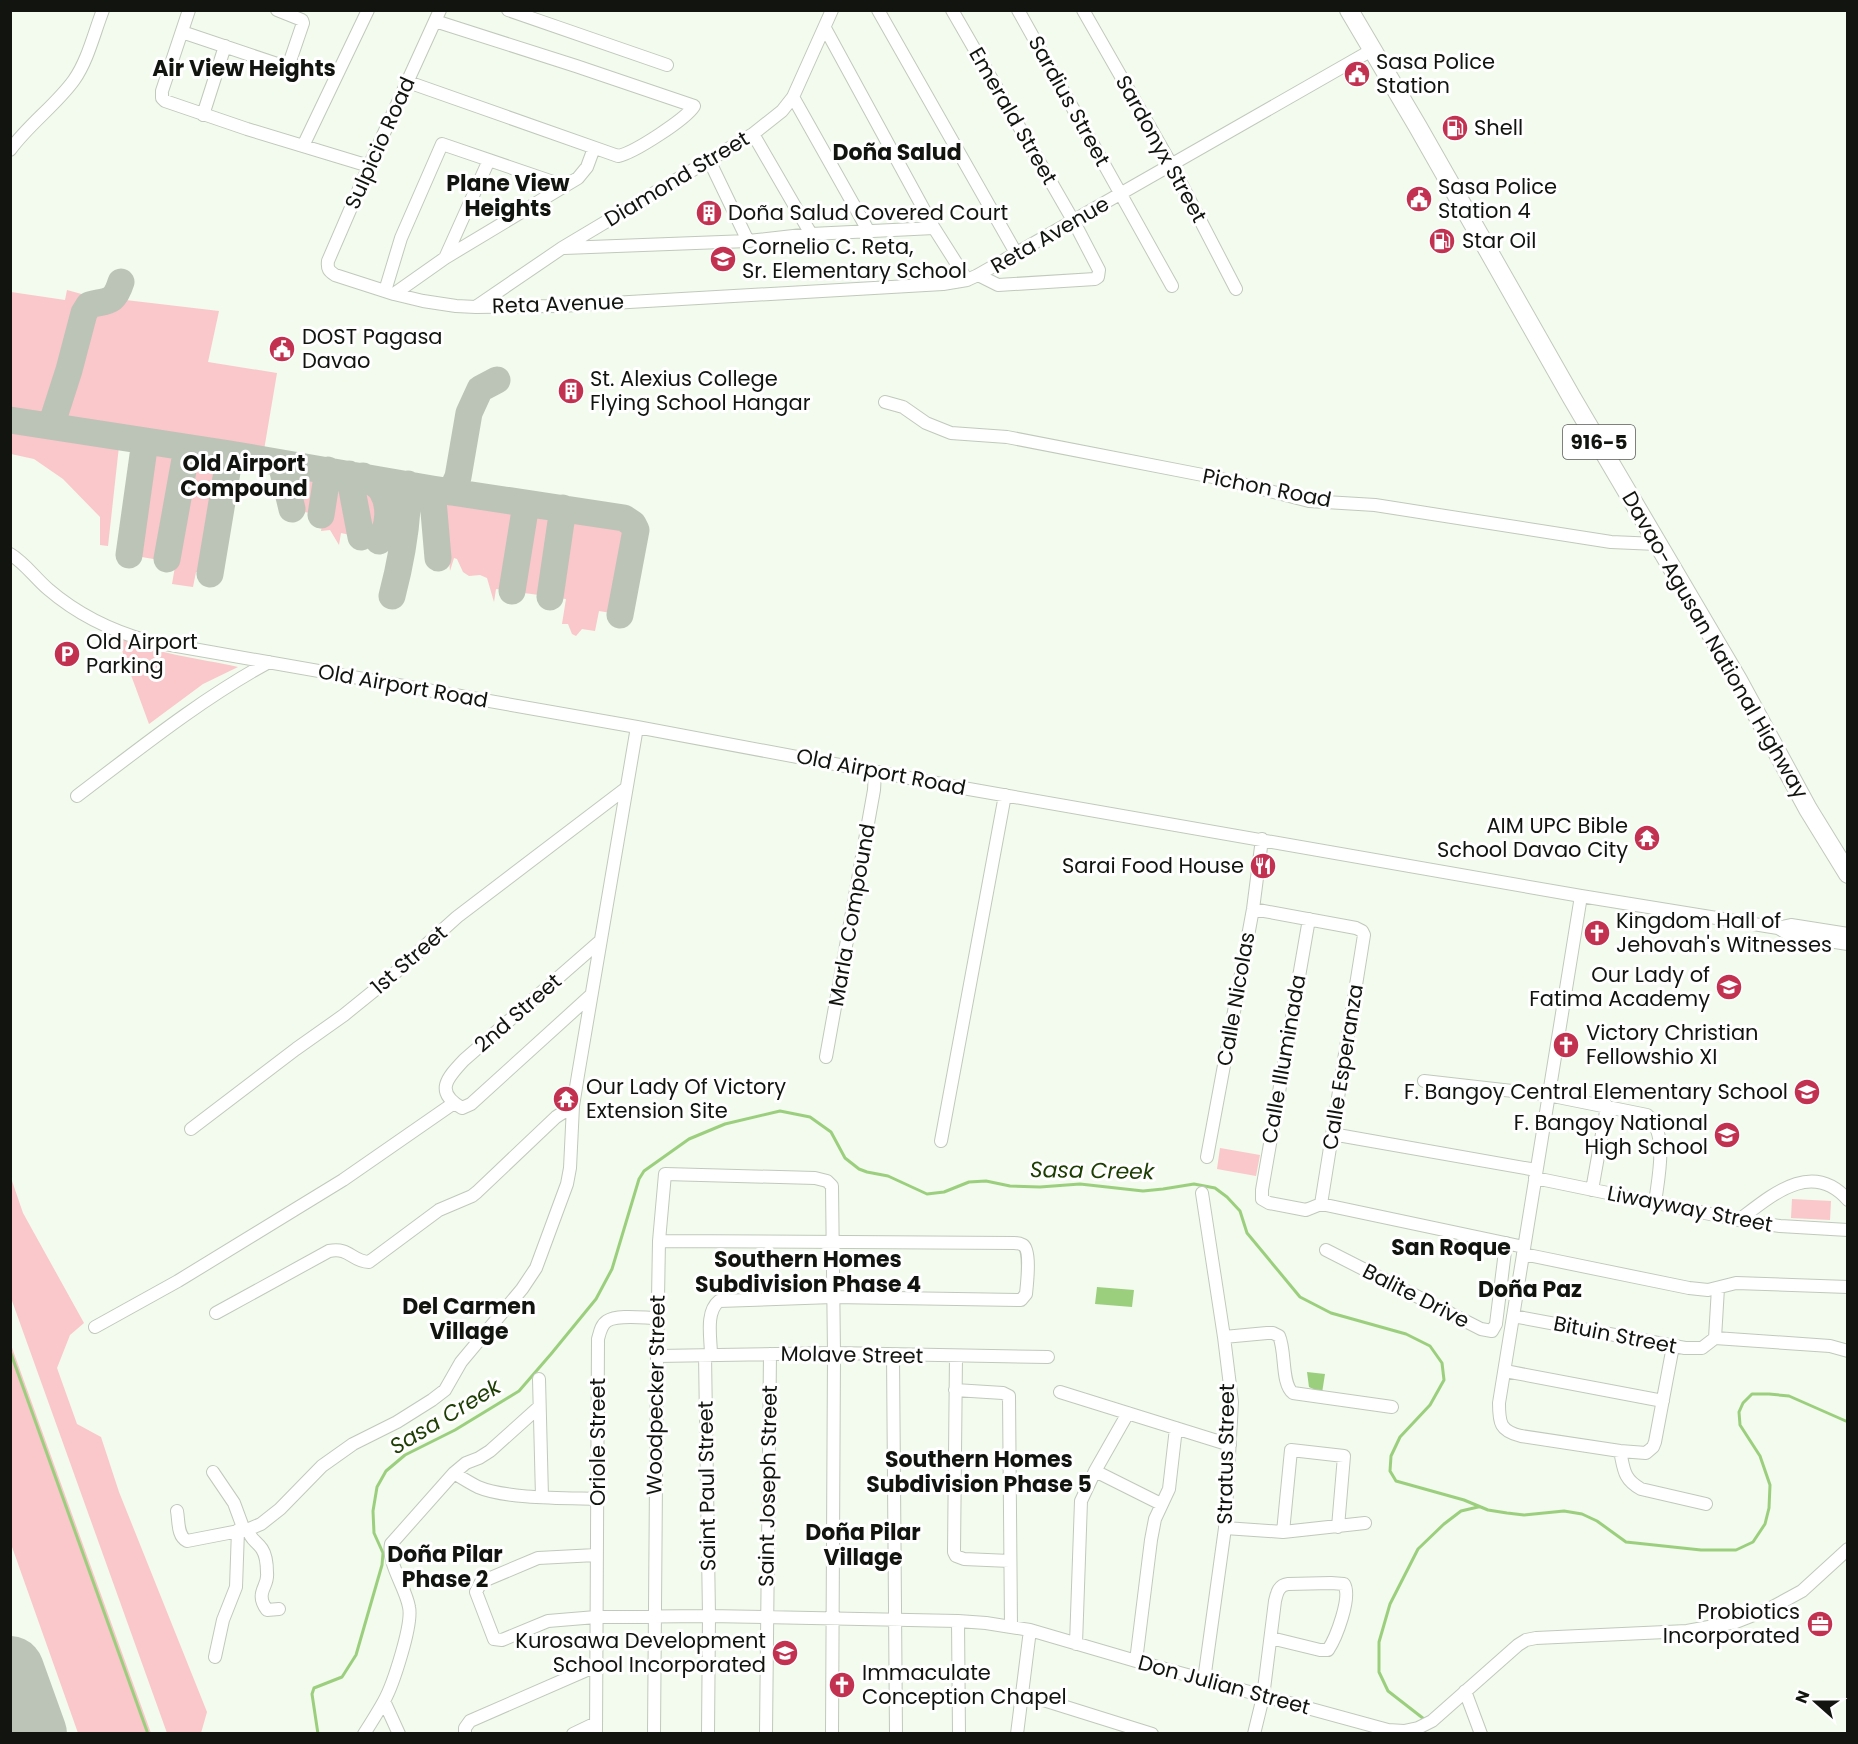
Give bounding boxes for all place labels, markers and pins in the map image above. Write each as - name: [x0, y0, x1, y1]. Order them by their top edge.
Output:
- place label: Sasa Police Station: [1376, 47, 1495, 100]
- public building icon: Sasa Police Station: [1342, 59, 1372, 89]
- fuel station icon: Shell: [1440, 113, 1470, 143]
- place label: Shell: [1474, 113, 1523, 142]
- place label: Sasa Police Station 4: [1438, 172, 1557, 225]
- public building icon: Sasa Police Station 4: [1404, 184, 1434, 214]
- building icon: Doña Salud Covered Court: [694, 198, 724, 228]
- place label: Doña Salud Covered Court: [728, 198, 1008, 227]
- fuel station icon: Star Oil: [1427, 226, 1457, 256]
- place label: Star Oil: [1462, 226, 1536, 255]
- place label: Cornelio C. Reta, Sr. Elementary School: [742, 232, 967, 285]
- school or university icon: Cornelio C. Reta, Sr. Elementary School: [708, 244, 738, 274]
- place label: DOST Pagasa Davao: [302, 322, 443, 375]
- public building icon: DOST Pagasa Davao: [267, 334, 297, 364]
- place label: St. Alexius College Flying School Hangar: [590, 364, 811, 417]
- building icon: St. Alexius College Flying School Hangar: [556, 376, 586, 406]
- place label: Old Airport Parking: [86, 627, 198, 680]
- parking icon: Old Airport Parking: [52, 639, 82, 669]
- place label: AIM UPC Bible School Davao City: [1437, 811, 1628, 864]
- temple icon: AIM UPC Bible School Davao City: [1632, 823, 1662, 853]
- place label: Sarai Food House: [1062, 851, 1244, 880]
- restaurant icon: Sarai Food House: [1248, 851, 1278, 881]
- place label: Kingdom Hall of Jehovah's Witnesses: [1616, 906, 1832, 959]
- church icon: Kingdom Hall of Jehovah's Witnesses: [1582, 918, 1612, 948]
- place label: Our Lady of Fatima Academy: [1529, 960, 1710, 1013]
- school or university icon: Our Lady of Fatima Academy: [1714, 972, 1744, 1002]
- place label: Victory Christian Fellowshio XI: [1586, 1018, 1759, 1071]
- church icon: Victory Christian Fellowshio XI: [1551, 1030, 1581, 1060]
- place label: Our Lady Of Victory Extension Site: [586, 1072, 786, 1125]
- place label: F. Bangoy Central Elementary School: [1404, 1077, 1788, 1106]
- school or university icon: F. Bangoy Central Elementary School: [1792, 1077, 1822, 1107]
- temple icon: Our Lady Of Victory Extension Site: [551, 1084, 581, 1114]
- place label: F. Bangoy National High School: [1514, 1108, 1708, 1161]
- school or university icon: F. Bangoy National High School: [1712, 1120, 1742, 1150]
- place label: Probiotics Incorporated: [1663, 1597, 1800, 1650]
- office icon: Probiotics Incorporated: [1805, 1609, 1835, 1639]
- place label: Kurosawa Development School Incorporated: [515, 1626, 766, 1679]
- school or university icon: Kurosawa Development School Incorporated: [770, 1638, 800, 1668]
- place label: Immaculate Conception Chapel: [862, 1658, 1067, 1711]
- church icon: Immaculate Conception Chapel: [827, 1670, 857, 1700]

